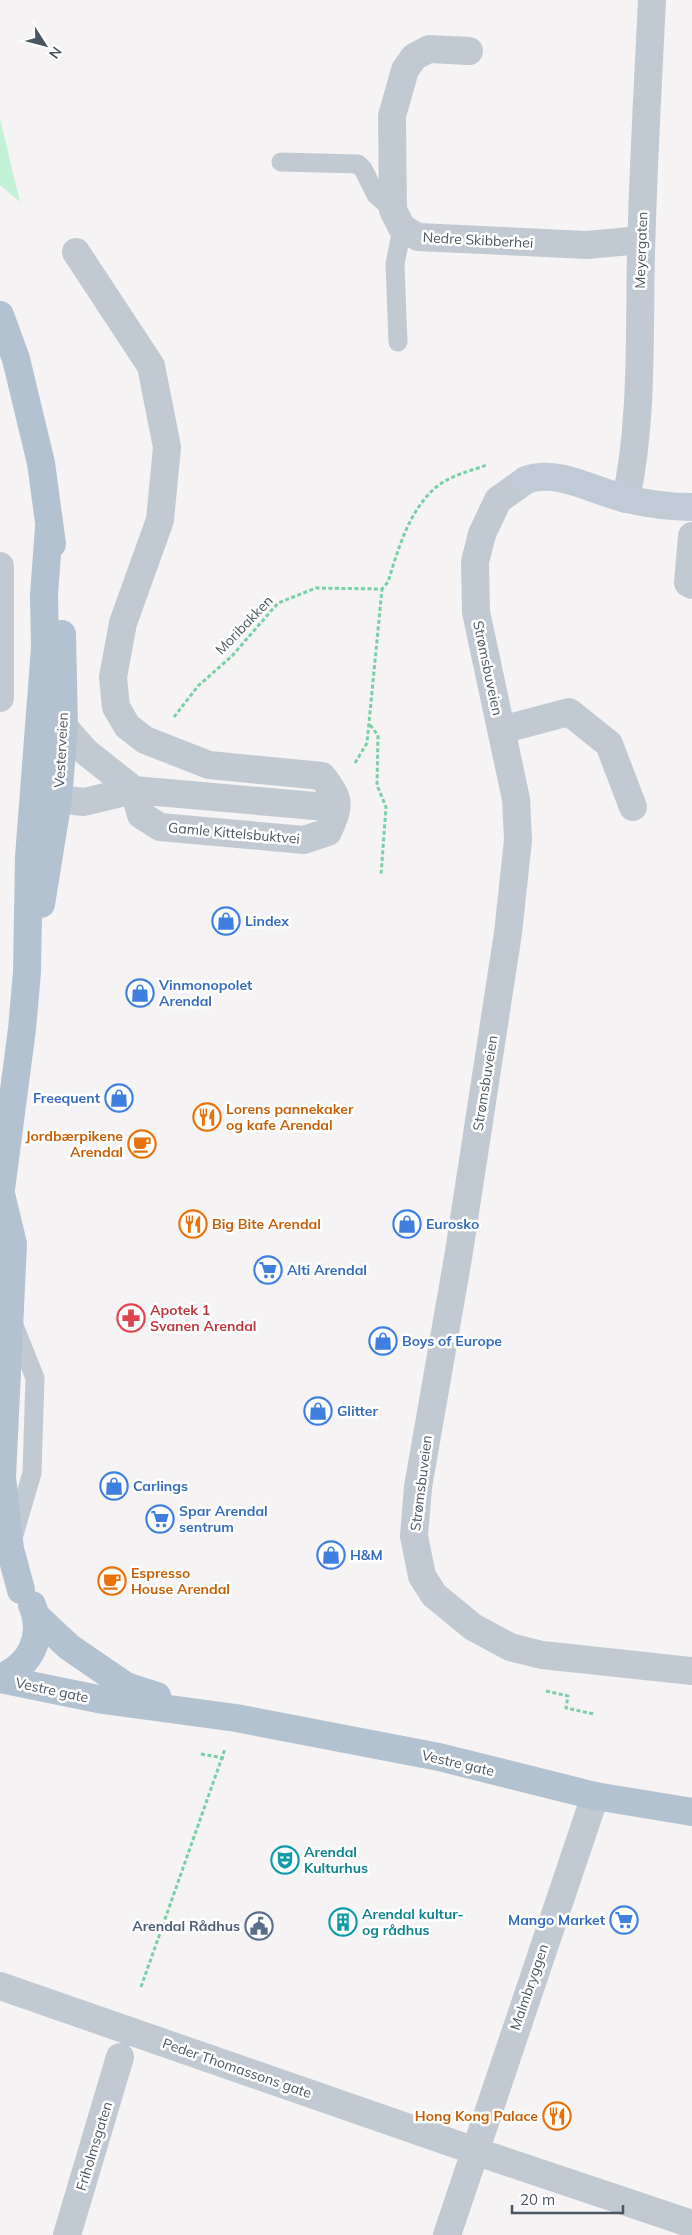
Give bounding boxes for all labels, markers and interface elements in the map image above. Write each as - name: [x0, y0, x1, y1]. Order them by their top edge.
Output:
- north arrow: [20, 20, 70, 70]
- text: N: [45, 43, 66, 62]
- street label: Meyergaten: [631, 211, 651, 289]
- street label: Nedre Skibberhei: [422, 228, 534, 252]
- street label: Moribakken: [211, 592, 277, 658]
- street label: Strømsbuveien: [469, 619, 507, 717]
- street label: Vesterveien: [50, 712, 72, 788]
- street label: Gamle Kittelsbuktvei: [167, 818, 301, 848]
- shop icon: Lindex: [211, 906, 241, 936]
- place label: Lindex: [245, 912, 289, 930]
- place label: Vinmonopolet Arendal: [158, 976, 253, 1010]
- shop icon: Vinmonopolet Arendal: [125, 978, 155, 1008]
- street label: Strømsbuveien: [469, 1034, 501, 1132]
- shop icon: Freequent: [104, 1083, 134, 1113]
- place label: Freequent: [33, 1089, 101, 1107]
- place label: Lorens pannekaker og kafe Arendal: [226, 1100, 354, 1134]
- restaurant icon: Lorens pannekaker og kafe Arendal: [192, 1102, 222, 1132]
- place label: Jordbærpikene Arendal: [25, 1127, 123, 1161]
- cafe icon: Jordbærpikene Arendal: [127, 1129, 157, 1159]
- restaurant icon: Big Bite Arendal: [178, 1209, 208, 1239]
- shop icon: Eurosko: [392, 1209, 422, 1239]
- place label: Big Bite Arendal: [212, 1215, 321, 1233]
- place label: Eurosko: [426, 1215, 479, 1233]
- supermarket icon: Alti Arendal: [253, 1255, 283, 1285]
- place label: Alti Arendal: [287, 1261, 367, 1279]
- place label: Apotek 1 Svanen Arendal: [150, 1301, 256, 1335]
- pharmacy icon: Apotek 1 Svanen Arendal: [116, 1303, 146, 1333]
- shop icon: Boys of Europe: [368, 1326, 398, 1356]
- place label: Boys of Europe: [402, 1332, 502, 1350]
- shop icon: Glitter: [303, 1396, 333, 1426]
- place label: Glitter: [337, 1402, 378, 1420]
- street label: Strømsbuveien: [406, 1434, 436, 1532]
- shop icon: Carlings: [99, 1471, 129, 1501]
- place label: Carlings: [133, 1477, 188, 1495]
- place label: Spar Arendal sentrum: [179, 1502, 268, 1536]
- supermarket icon: Spar Arendal sentrum: [145, 1504, 175, 1534]
- shop icon: H&M: [316, 1540, 346, 1570]
- place label: H&M: [350, 1546, 383, 1564]
- place label: Espresso House Arendal: [131, 1564, 230, 1598]
- cafe icon: Espresso House Arendal: [97, 1566, 127, 1596]
- street label: Vestre gate: [14, 1674, 90, 1706]
- street label: Vestre gate: [420, 1746, 496, 1780]
- place label: Arendal Kulturhus: [304, 1843, 368, 1877]
- theatre icon: Arendal Kulturhus: [270, 1845, 300, 1875]
- place label: Arendal kultur- og rådhus: [362, 1905, 464, 1939]
- supermarket icon: Mango Market: [609, 1905, 639, 1935]
- building icon: Arendal kultur- og rådhus: [328, 1907, 358, 1937]
- public building icon: Arendal Rådhus: [244, 1911, 274, 1941]
- place label: Mango Market: [508, 1911, 606, 1929]
- place label: Arendal Rådhus: [132, 1917, 240, 1935]
- street label: Malmbryggen: [506, 1942, 552, 2032]
- street label: Peder Thomassons gate: [160, 2034, 314, 2102]
- street label: Friholmsgaten: [72, 2099, 116, 2193]
- restaurant icon: Hong Kong Palace: [542, 2101, 572, 2131]
- place label: Hong Kong Palace: [415, 2107, 538, 2125]
- scale bar: [512, 2182, 623, 2214]
- text: 20 m: [520, 2190, 555, 2209]

